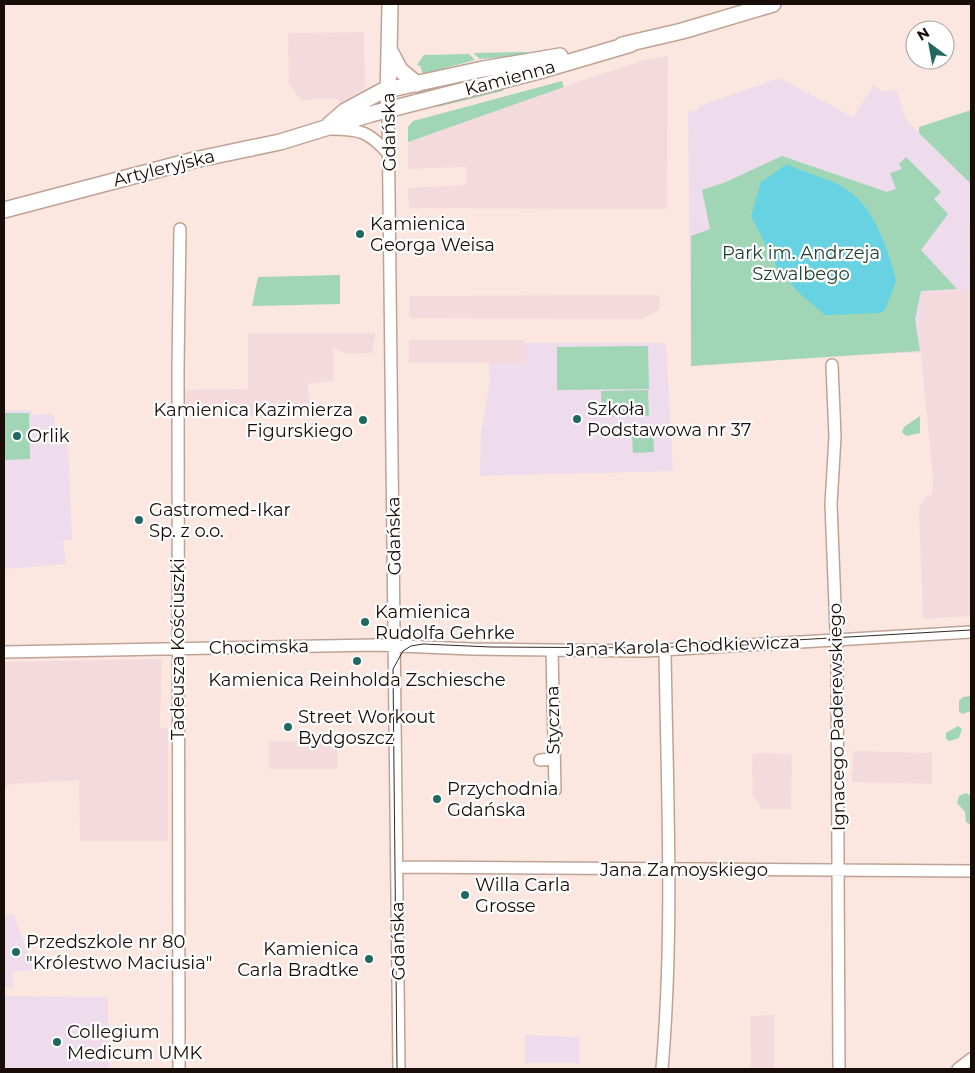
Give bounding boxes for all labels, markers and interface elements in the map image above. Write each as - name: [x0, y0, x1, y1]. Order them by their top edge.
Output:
- north arrow: [905, 20, 955, 70]
- text: N: [914, 23, 933, 45]
- street label: Kamienna: [462, 55, 558, 101]
- street label: Gdańska: [377, 92, 401, 172]
- street label: Artyleryjska: [111, 145, 217, 191]
- place label: Kamienica Georga Weisa: [370, 213, 495, 256]
- marker: Kamienica Georga Weisa: [354, 228, 366, 240]
- park label: Park im. Andrzeja Szwalbego: [722, 242, 880, 285]
- place label: Szkoła Podstawowa nr 37: [587, 398, 751, 441]
- place label: Kamienica Kazimierza Figurskiego: [153, 399, 353, 442]
- marker: Szkoła Podstawowa nr 37: [571, 413, 583, 425]
- marker: Kamienica Kazimierza Figurskiego: [357, 414, 369, 426]
- place label: Orlik: [27, 425, 70, 447]
- marker: Orlik: [11, 430, 23, 442]
- street label: Gdańska: [382, 496, 406, 576]
- place label: Gastromed-Ikar Sp. z o.o.: [149, 499, 291, 542]
- marker: Gastromed-Ikar Sp. z o.o.: [133, 514, 145, 526]
- street label: Tadeusza Kościuszki: [167, 558, 189, 740]
- place label: Kamienica Rudolfa Gehrke: [375, 601, 515, 644]
- street label: Ignacego Paderewskiego: [824, 603, 850, 831]
- marker: Kamienica Rudolfa Gehrke: [359, 616, 371, 628]
- street label: Jana Karola Chodkiewicza: [565, 631, 800, 661]
- street label: Chocimska: [209, 635, 309, 659]
- marker: Kamienica Reinholda Zschiesche: [351, 655, 363, 667]
- place label: Kamienica Reinholda Zschiesche: [208, 669, 506, 691]
- street label: Styczna: [541, 685, 565, 755]
- place label: Street Workout Bydgoszcz: [298, 706, 436, 749]
- marker: Street Workout Bydgoszcz: [282, 721, 294, 733]
- place label: Przychodnia Gdańska: [447, 778, 558, 821]
- marker: Przychodnia Gdańska: [431, 793, 443, 805]
- street label: Jana Zamoyskiego: [599, 859, 768, 881]
- place label: Willa Carla Grosse: [475, 874, 570, 917]
- marker: Willa Carla Grosse: [459, 889, 471, 901]
- street label: Gdańska: [386, 901, 410, 981]
- place label: Przedszkole nr 80 "Królestwo Maciusia": [26, 931, 213, 974]
- place label: Kamienica Carla Bradtke: [237, 938, 359, 981]
- marker: Przedszkole nr 80 "Królestwo Maciusia": [10, 946, 22, 958]
- marker: Kamienica Carla Bradtke: [363, 953, 375, 965]
- place label: Collegium Medicum UMK: [67, 1021, 203, 1064]
- marker: Collegium Medicum UMK: [51, 1036, 63, 1048]

